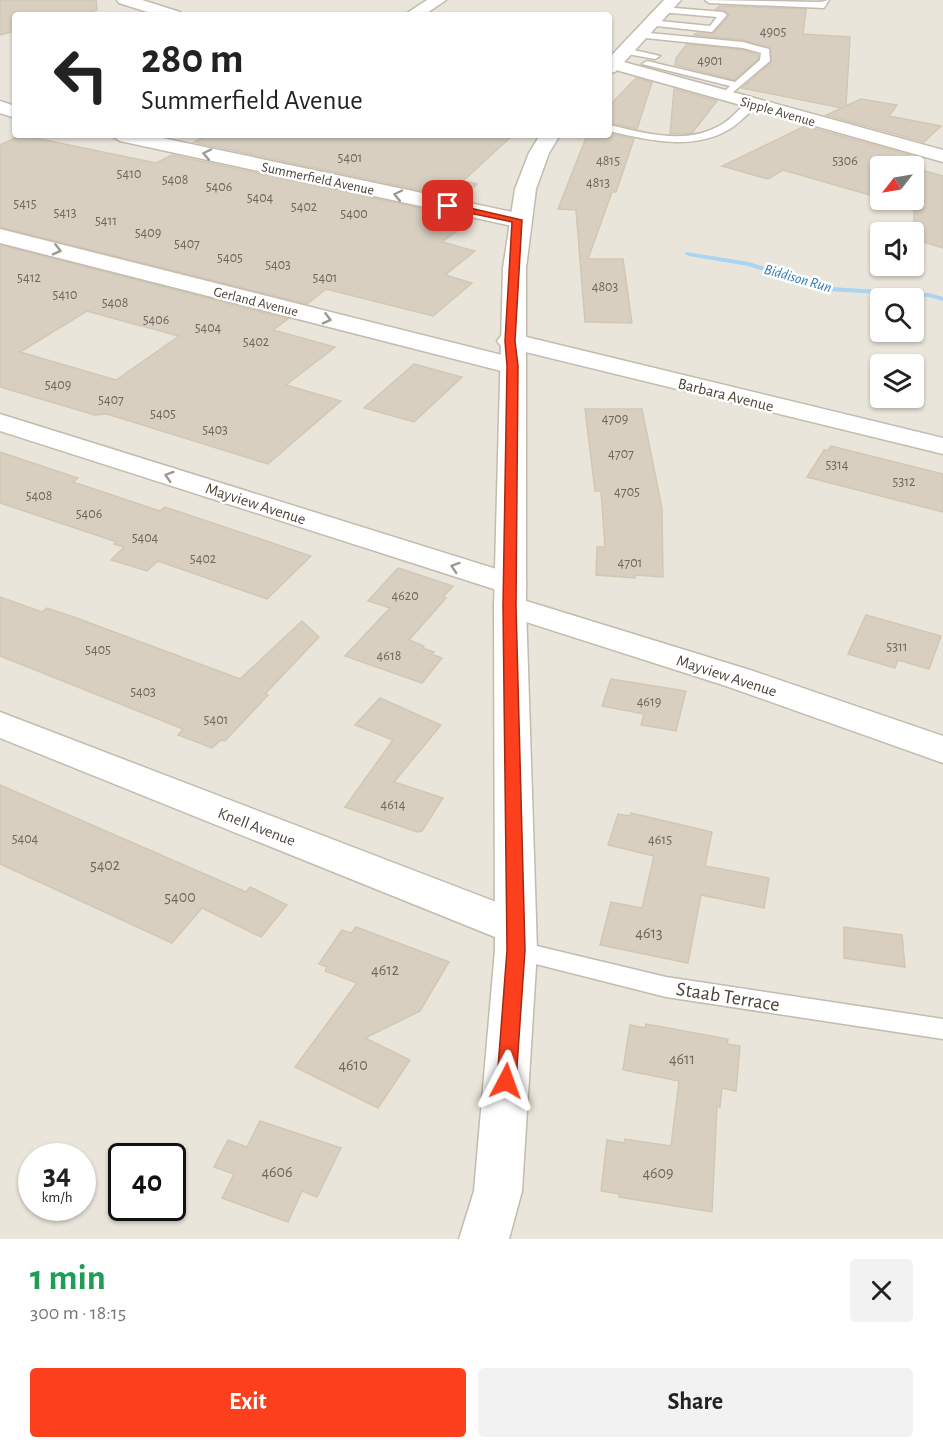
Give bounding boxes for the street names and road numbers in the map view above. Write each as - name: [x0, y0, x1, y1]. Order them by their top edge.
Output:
- street label: Sipple Avenue: [739, 95, 817, 129]
- street label: Summerfield Avenue: [260, 160, 375, 198]
- street label: Gerland Avenue: [212, 285, 299, 319]
- street label: Barbara Avenue: [676, 375, 775, 415]
- street label: Mayview Avenue: [203, 480, 308, 529]
- street label: Mayview Avenue: [674, 652, 779, 701]
- street label: Knell Avenue: [216, 805, 298, 849]
- street label: Staab Terrace: [675, 979, 781, 1015]

